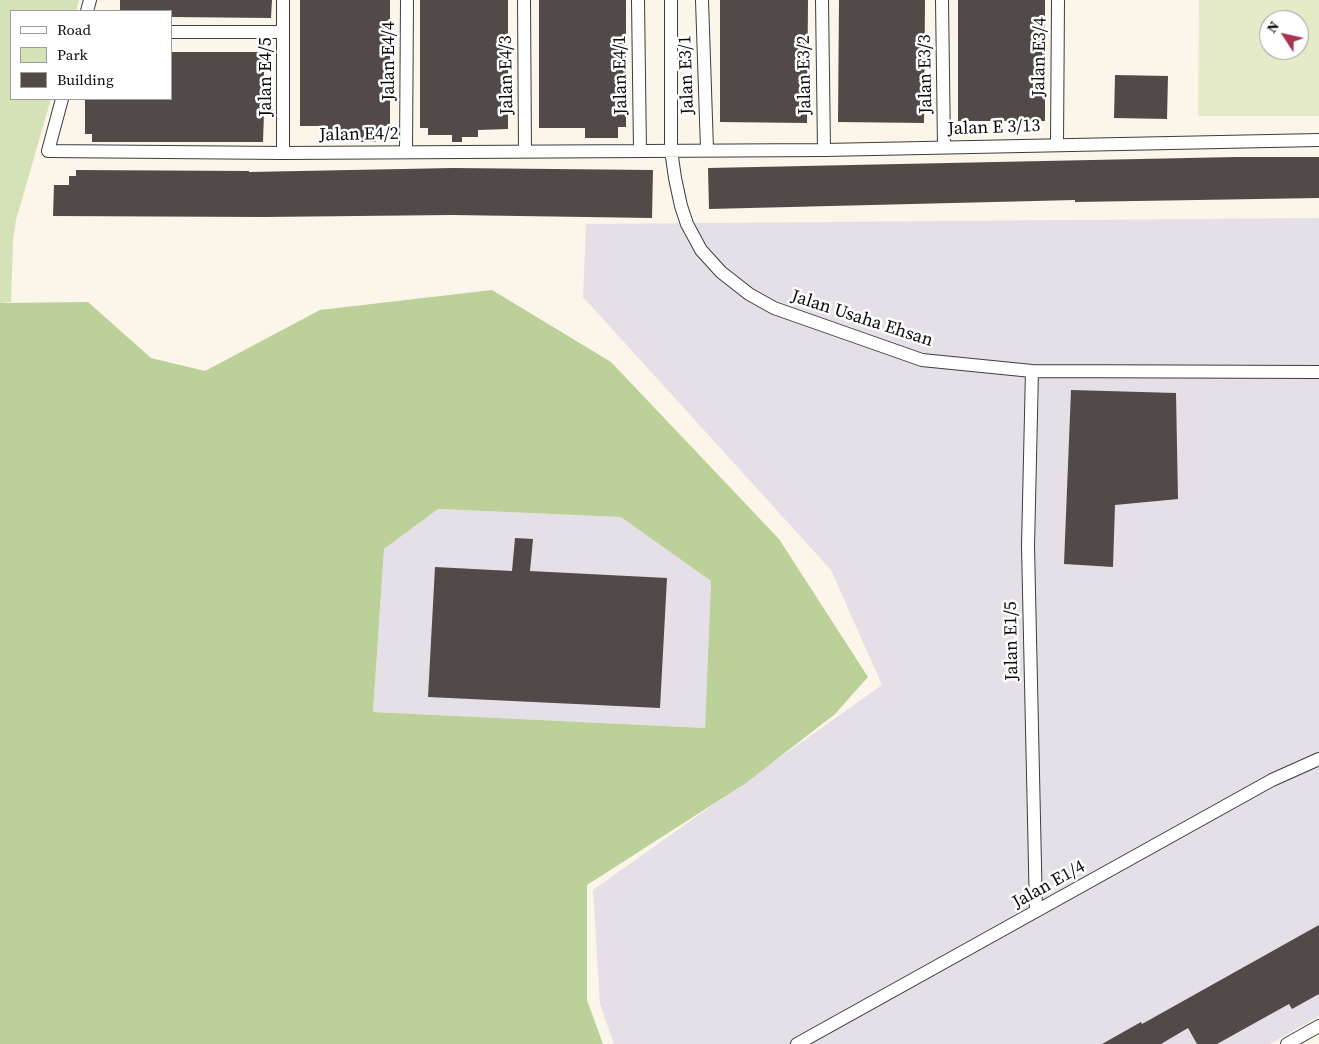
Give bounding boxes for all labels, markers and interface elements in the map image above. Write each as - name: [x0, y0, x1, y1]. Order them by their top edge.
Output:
- legend: [10, 10, 172, 100]
- north arrow: [1259, 10, 1309, 60]
- street label: Jalan E3/4: [1029, 17, 1051, 97]
- text: N: [1261, 17, 1284, 37]
- text: Road: [57, 19, 91, 40]
- street label: Jalan E4/4: [378, 21, 400, 101]
- street label: Jalan E3/3: [915, 34, 937, 114]
- street label: Jalan E4/3: [496, 35, 518, 115]
- street label: Jalan E4/1: [610, 35, 632, 115]
- street label: Jalan E3/1: [675, 35, 699, 115]
- street label: Jalan E3/2: [794, 35, 816, 115]
- street label: Jalan E4/5: [255, 37, 277, 117]
- text: Park: [57, 44, 88, 65]
- text: Building: [57, 69, 114, 90]
- street label: Jalan E 3/13: [947, 116, 1041, 140]
- street label: Jalan E4/2: [319, 124, 399, 146]
- street label: Jalan Usaha Ehsan: [788, 286, 936, 352]
- street label: Jalan E1/5: [1001, 601, 1023, 681]
- street label: Jalan E1/4: [1009, 856, 1089, 914]

